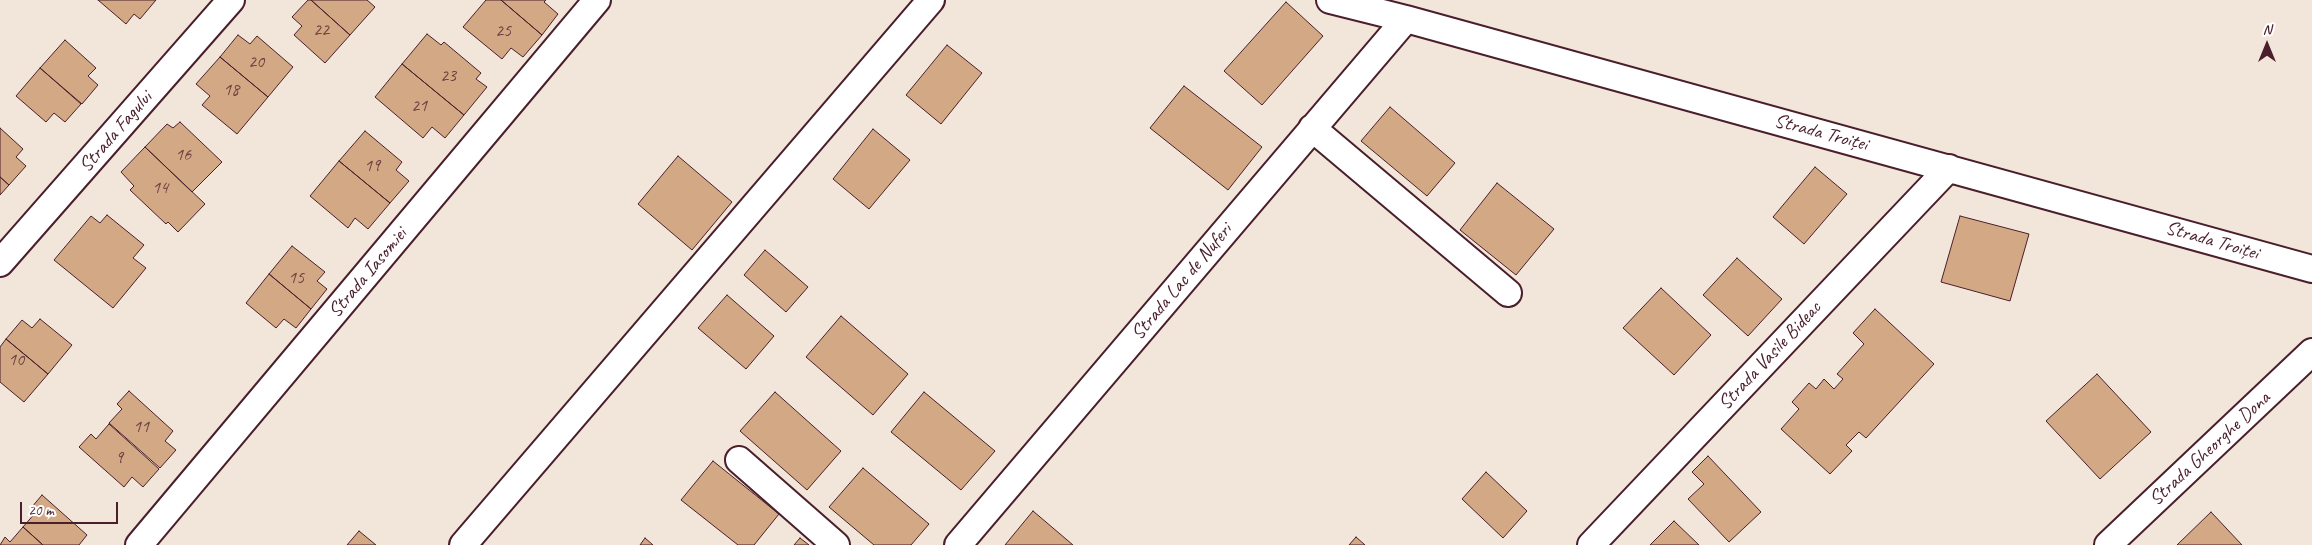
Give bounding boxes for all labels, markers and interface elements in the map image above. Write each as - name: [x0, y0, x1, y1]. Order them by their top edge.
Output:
- house number: 22: [313, 19, 329, 41]
- house number: 25: [495, 20, 511, 42]
- north arrow: [2242, 20, 2292, 70]
- text: N: [2263, 21, 2271, 38]
- house number: 20: [248, 51, 264, 73]
- house number: 23: [440, 65, 456, 87]
- house number: 18: [223, 79, 239, 101]
- street label: Strada Fagului: [74, 87, 158, 177]
- house number: 21: [411, 95, 427, 117]
- street label: Strada Troiței: [1772, 109, 1870, 157]
- house number: 16: [175, 144, 191, 166]
- house number: 19: [364, 155, 380, 177]
- house number: 14: [152, 177, 168, 199]
- street label: Strada Troiței: [2163, 216, 2261, 266]
- street label: Strada Lac de Nuferi: [1126, 219, 1238, 345]
- street label: Strada Iasomiei: [323, 223, 413, 323]
- house number: 15: [288, 267, 304, 289]
- street label: Strada Vasile Bideac: [1713, 297, 1827, 415]
- house number: 10: [8, 349, 24, 371]
- street label: Strada Gheorghe Dona: [2144, 387, 2276, 511]
- house number: 11: [133, 416, 149, 438]
- house number: 9: [115, 447, 123, 469]
- scale bar: [22, 492, 120, 524]
- text: 20 m: [28, 501, 54, 520]

